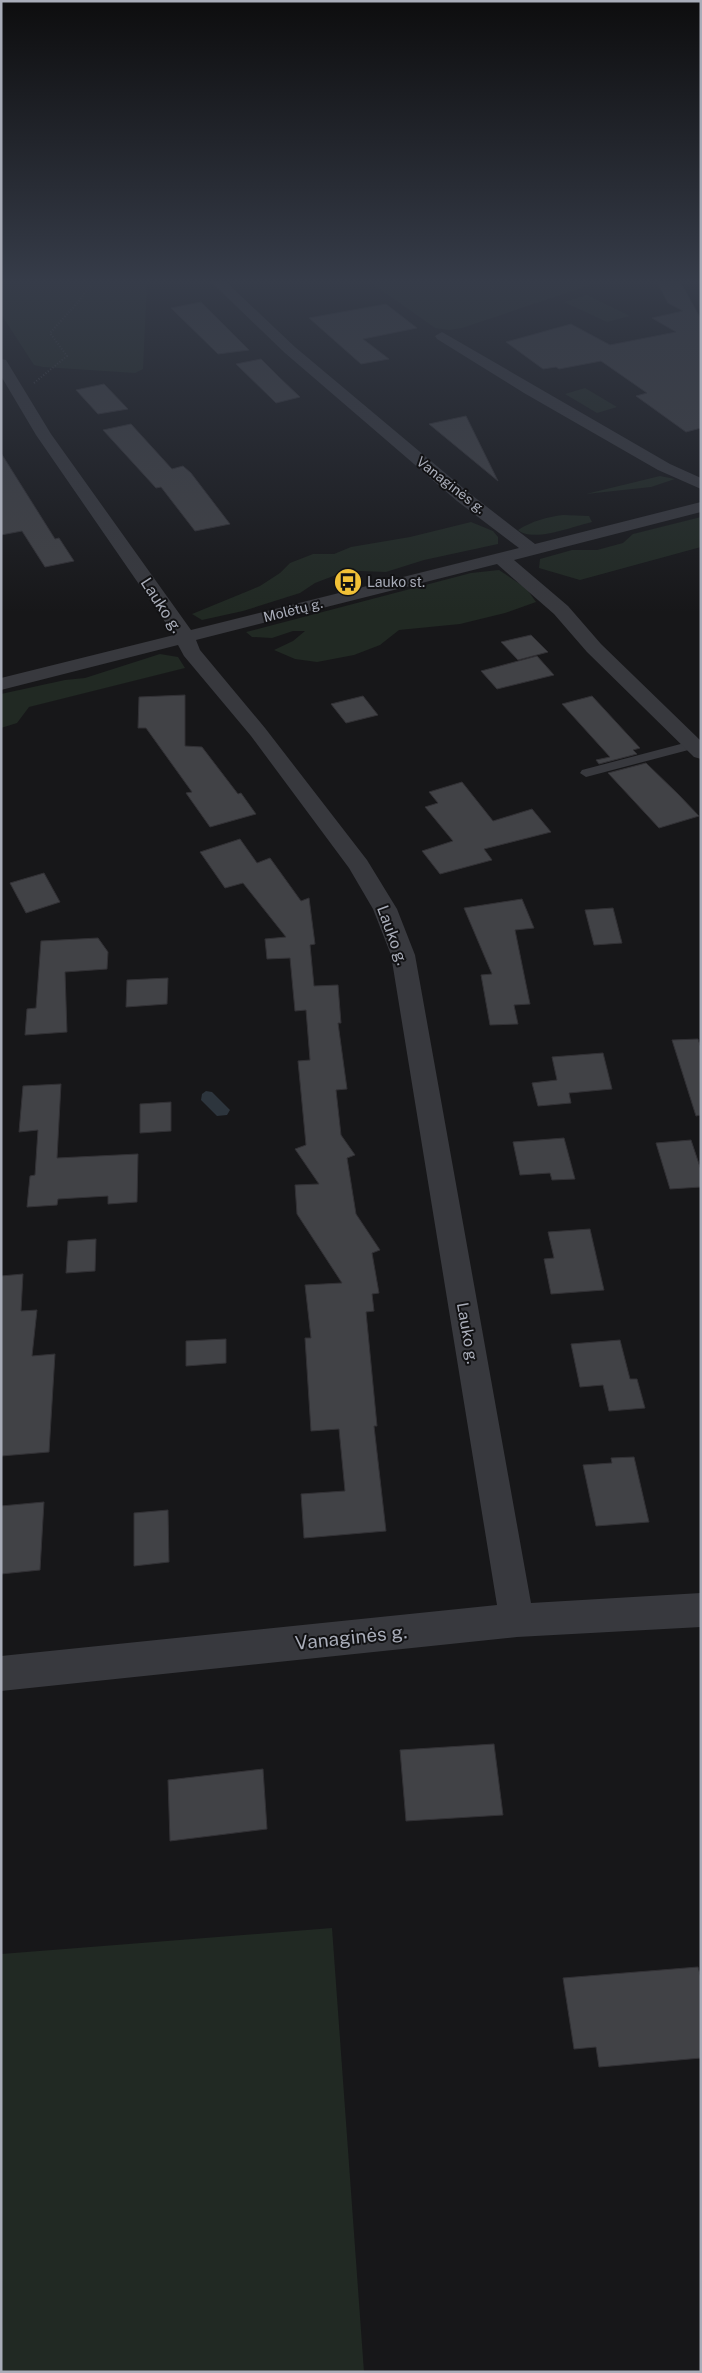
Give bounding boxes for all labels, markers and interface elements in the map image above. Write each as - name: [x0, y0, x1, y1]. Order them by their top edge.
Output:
- street label: Vanaginės g.: [413, 453, 489, 517]
- bus stop icon: Lauko st.: [333, 567, 363, 597]
- street label: Lauko g.: [137, 574, 186, 637]
- place label: Lauko st.: [367, 574, 425, 590]
- street label: Molėtų g.: [262, 595, 324, 625]
- street label: Lauko g.: [373, 903, 412, 968]
- street label: Lauko g.: [453, 1301, 482, 1365]
- street label: Vanaginės g.: [294, 1620, 408, 1654]

